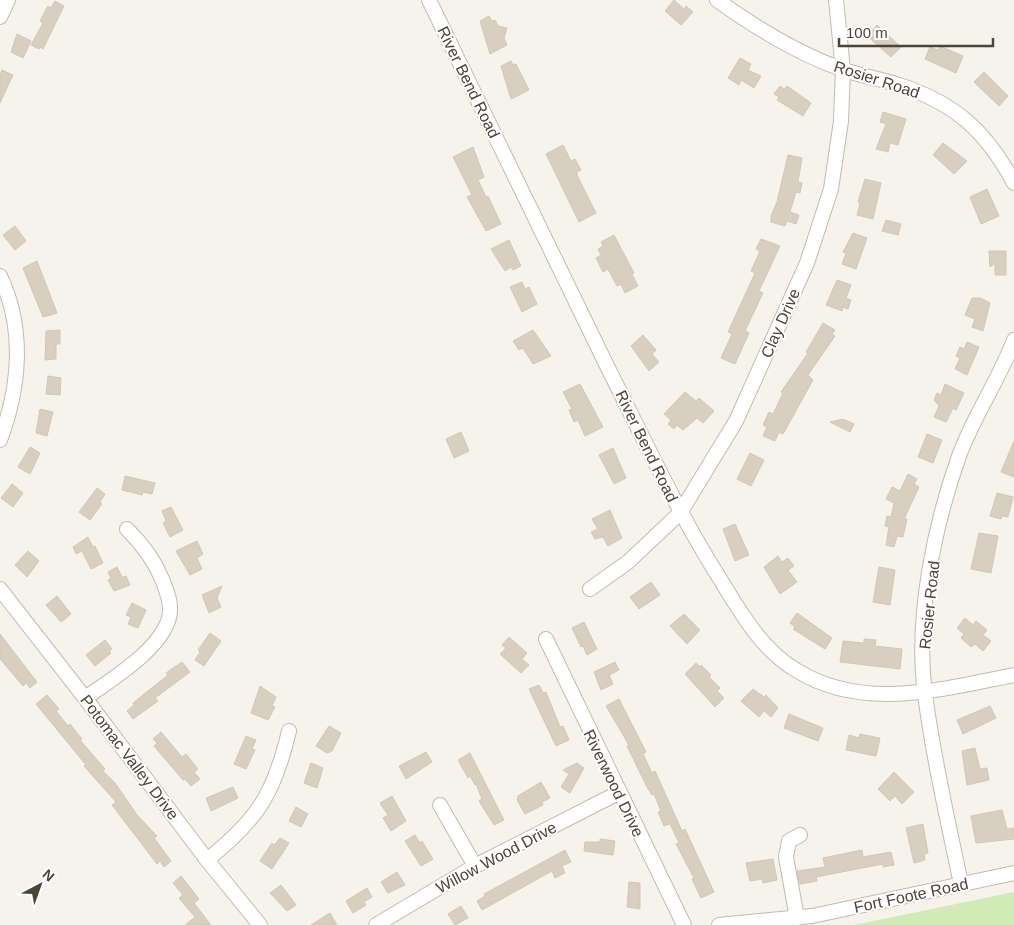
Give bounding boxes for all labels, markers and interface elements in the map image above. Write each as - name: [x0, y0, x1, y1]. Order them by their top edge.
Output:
- scale bar: [839, 15, 993, 47]
- street label: River Bend Road: [434, 24, 503, 141]
- text: 100 m: [846, 24, 888, 41]
- street label: Rosier Road: [832, 58, 922, 101]
- street label: Clay Drive: [758, 286, 803, 360]
- street label: River Bend Road: [612, 388, 681, 505]
- street label: Rosier Road: [916, 560, 943, 650]
- street label: Potomac Valley Drive: [77, 692, 182, 823]
- street label: Riverwood Drive: [580, 727, 647, 840]
- street label: Willow Wood Drive: [433, 818, 559, 896]
- north arrow: [15, 860, 65, 910]
- text: N: [39, 866, 58, 885]
- street label: Fort Foote Road: [852, 875, 970, 916]

